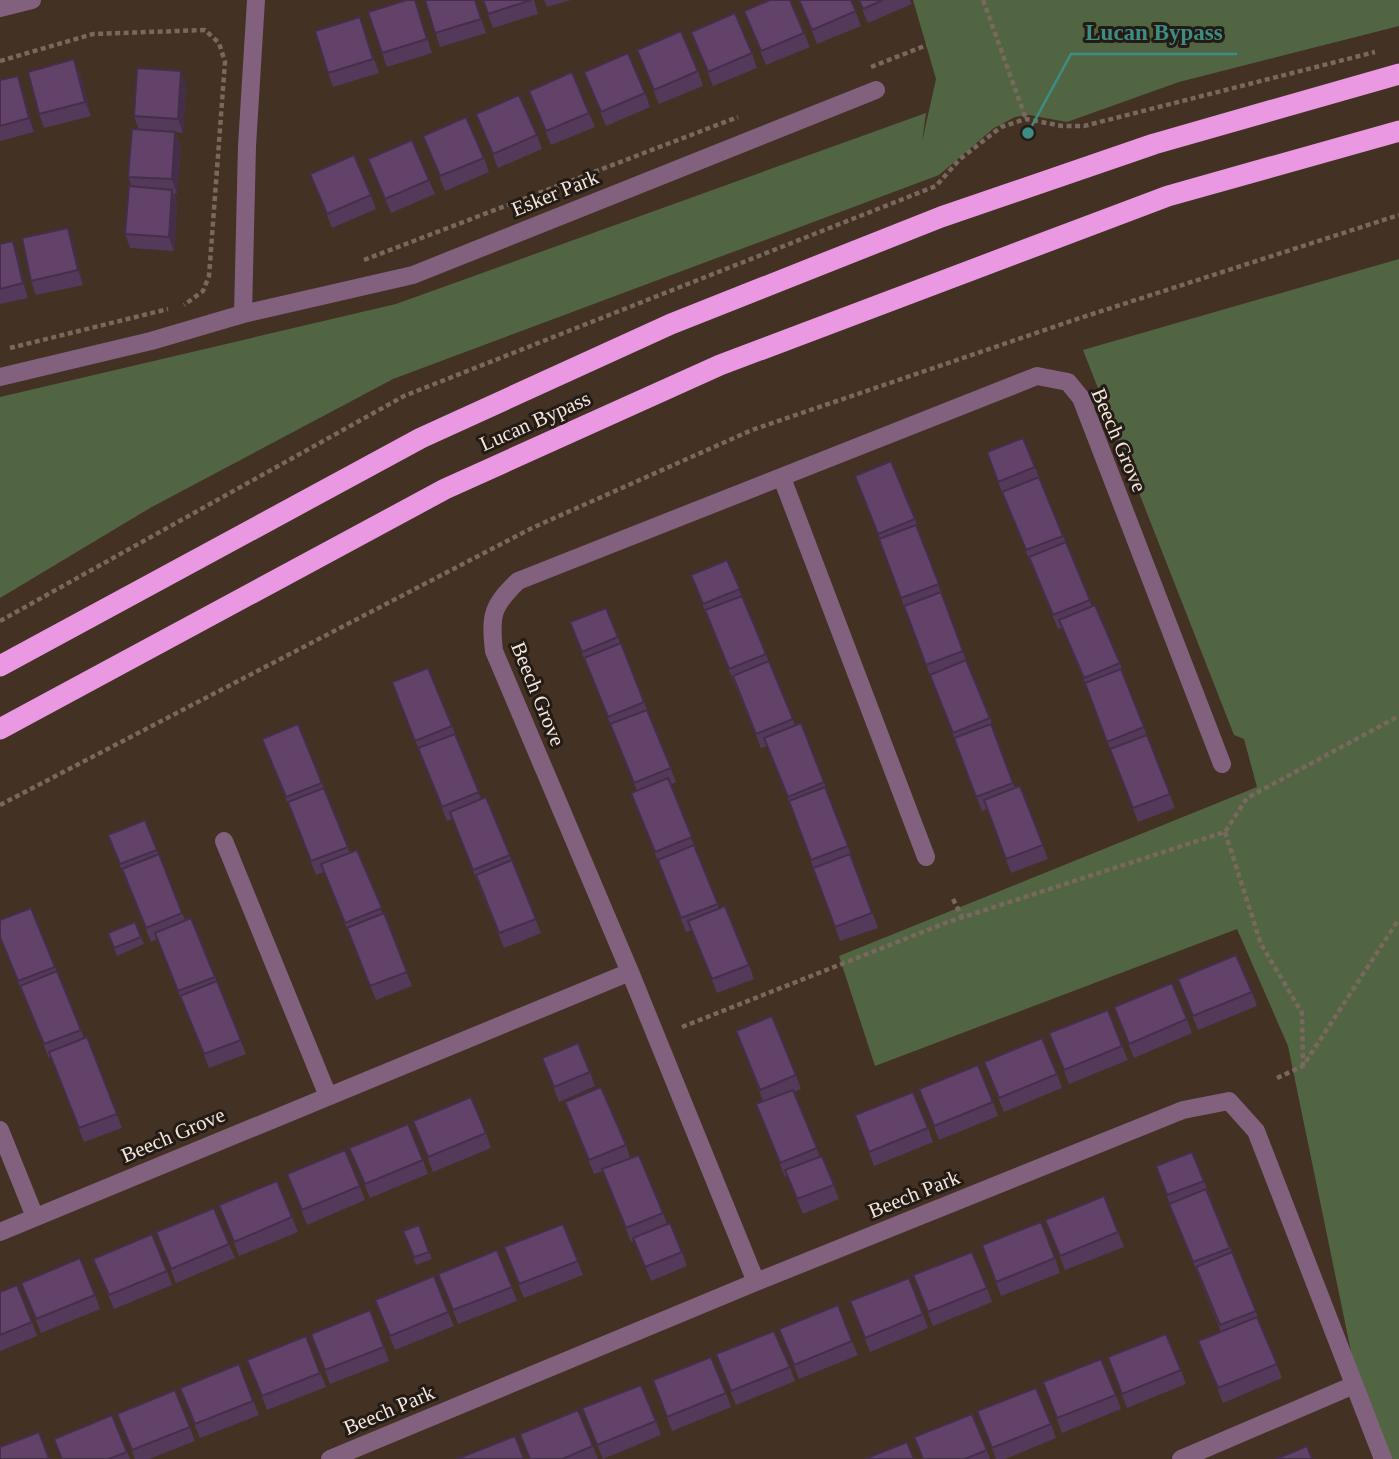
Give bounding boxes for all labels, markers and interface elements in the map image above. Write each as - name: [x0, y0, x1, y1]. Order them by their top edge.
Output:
- callout: Lucan Bypass: [1071, 10, 1237, 54]
- text: Lucan Bypass: [1085, 20, 1223, 45]
- street label: Esker Park: [508, 165, 602, 221]
- street label: Beech Grove: [1086, 385, 1152, 495]
- street label: Lucan Bypass: [476, 386, 594, 456]
- street label: Beech Grove: [506, 638, 570, 750]
- street label: Beech Grove: [118, 1102, 228, 1168]
- street label: Beech Park: [865, 1165, 964, 1223]
- street label: Beech Park: [340, 1380, 438, 1440]

